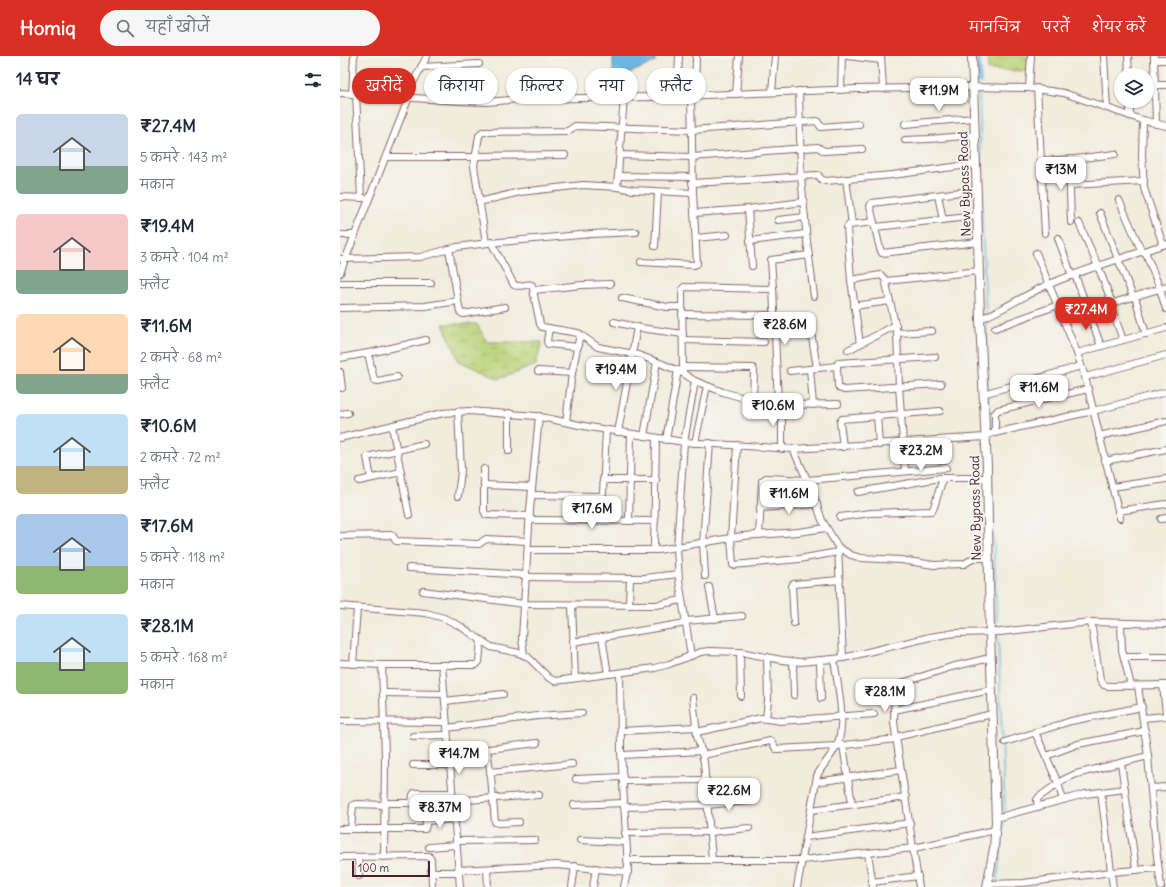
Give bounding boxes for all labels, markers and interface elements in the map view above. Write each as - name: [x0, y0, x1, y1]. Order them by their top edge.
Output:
- search box: [100, 10, 380, 46]
- text: Homiq: [20, 16, 76, 40]
- icon: search: [114, 17, 136, 39]
- text: यहाँ खोजें: [146, 17, 210, 36]
- text: मानचित्र: [969, 18, 1020, 36]
- text: परतें: [1042, 18, 1070, 36]
- text: शेयर करें: [1092, 18, 1146, 36]
- text: 14 घर: [16, 68, 59, 90]
- chip: खरीदें: [352, 68, 416, 104]
- chip: किराया: [424, 68, 498, 104]
- chip: फ़िल्टर: [506, 68, 577, 104]
- chip: नया: [585, 68, 638, 104]
- chip: फ़्लैट: [646, 68, 706, 104]
- map controls: [1114, 68, 1154, 108]
- button: layers: [1114, 68, 1154, 108]
- icon: filters: [302, 69, 324, 91]
- pin: ₹11.9M: [906, 78, 972, 112]
- text: ₹11.9M: [919, 82, 959, 99]
- text: ₹27.4M: [140, 115, 196, 137]
- icon: home: [48, 130, 96, 178]
- street label: New Bypass Road: [954, 131, 975, 237]
- text: 5 कमरे · 143 m²: [140, 149, 227, 166]
- pin: ₹13M: [1037, 157, 1085, 191]
- text: ₹13M: [1045, 161, 1077, 178]
- text: मकान: [140, 176, 174, 193]
- text: ₹19.4M: [140, 215, 195, 237]
- icon: home: [48, 230, 96, 278]
- text: 3 कमरे · 104 m²: [140, 249, 229, 266]
- text: फ़्लैट: [140, 276, 170, 293]
- pin: ₹27.4M: [1053, 297, 1119, 331]
- text: ₹27.4M: [1065, 301, 1107, 318]
- pin: ₹28.6M: [752, 312, 818, 346]
- text: ₹11.6M: [140, 315, 192, 337]
- text: ₹28.6M: [763, 316, 807, 333]
- icon: home: [48, 330, 96, 378]
- text: 2 कमरे · 68 m²: [140, 349, 222, 366]
- pin: ₹19.4M: [583, 357, 649, 391]
- text: ₹19.4M: [595, 361, 637, 378]
- pin: ₹11.6M: [1006, 375, 1072, 409]
- text: फ़्लैट: [140, 376, 170, 393]
- text: ₹11.6M: [1019, 379, 1059, 396]
- pin: ₹10.6M: [740, 393, 806, 427]
- text: ₹10.6M: [751, 397, 795, 414]
- text: ₹10.6M: [140, 415, 197, 437]
- icon: home: [48, 430, 96, 478]
- pin: ₹23.2M: [888, 438, 954, 472]
- text: ₹23.2M: [899, 442, 943, 459]
- text: 2 कमरे · 72 m²: [140, 449, 221, 466]
- street label: New Bypass Road: [966, 455, 985, 561]
- text: फ़्लैट: [140, 476, 170, 493]
- pin: ₹11.6M: [756, 481, 822, 515]
- text: ₹11.6M: [769, 485, 809, 502]
- pin: ₹17.6M: [559, 496, 625, 530]
- text: ₹17.6M: [571, 500, 613, 517]
- text: ₹17.6M: [140, 515, 194, 537]
- icon: home: [48, 530, 96, 578]
- text: 5 कमरे · 118 m²: [140, 549, 225, 566]
- text: मकान: [140, 576, 174, 593]
- text: ₹28.1M: [140, 615, 194, 637]
- icon: home: [48, 630, 96, 678]
- text: 5 कमरे · 168 m²: [140, 649, 228, 666]
- text: मकान: [140, 676, 174, 693]
- pin: ₹28.1M: [852, 679, 918, 713]
- text: ₹28.1M: [864, 683, 906, 700]
- pin: ₹14.7M: [426, 741, 492, 775]
- text: ₹14.7M: [438, 745, 480, 762]
- pin: ₹22.6M: [696, 778, 762, 812]
- text: ₹22.6M: [707, 782, 751, 799]
- pin: ₹8.37M: [407, 795, 473, 829]
- text: ₹8.37M: [418, 799, 462, 816]
- scale bar: [352, 859, 430, 878]
- text: 100 m: [358, 861, 389, 875]

